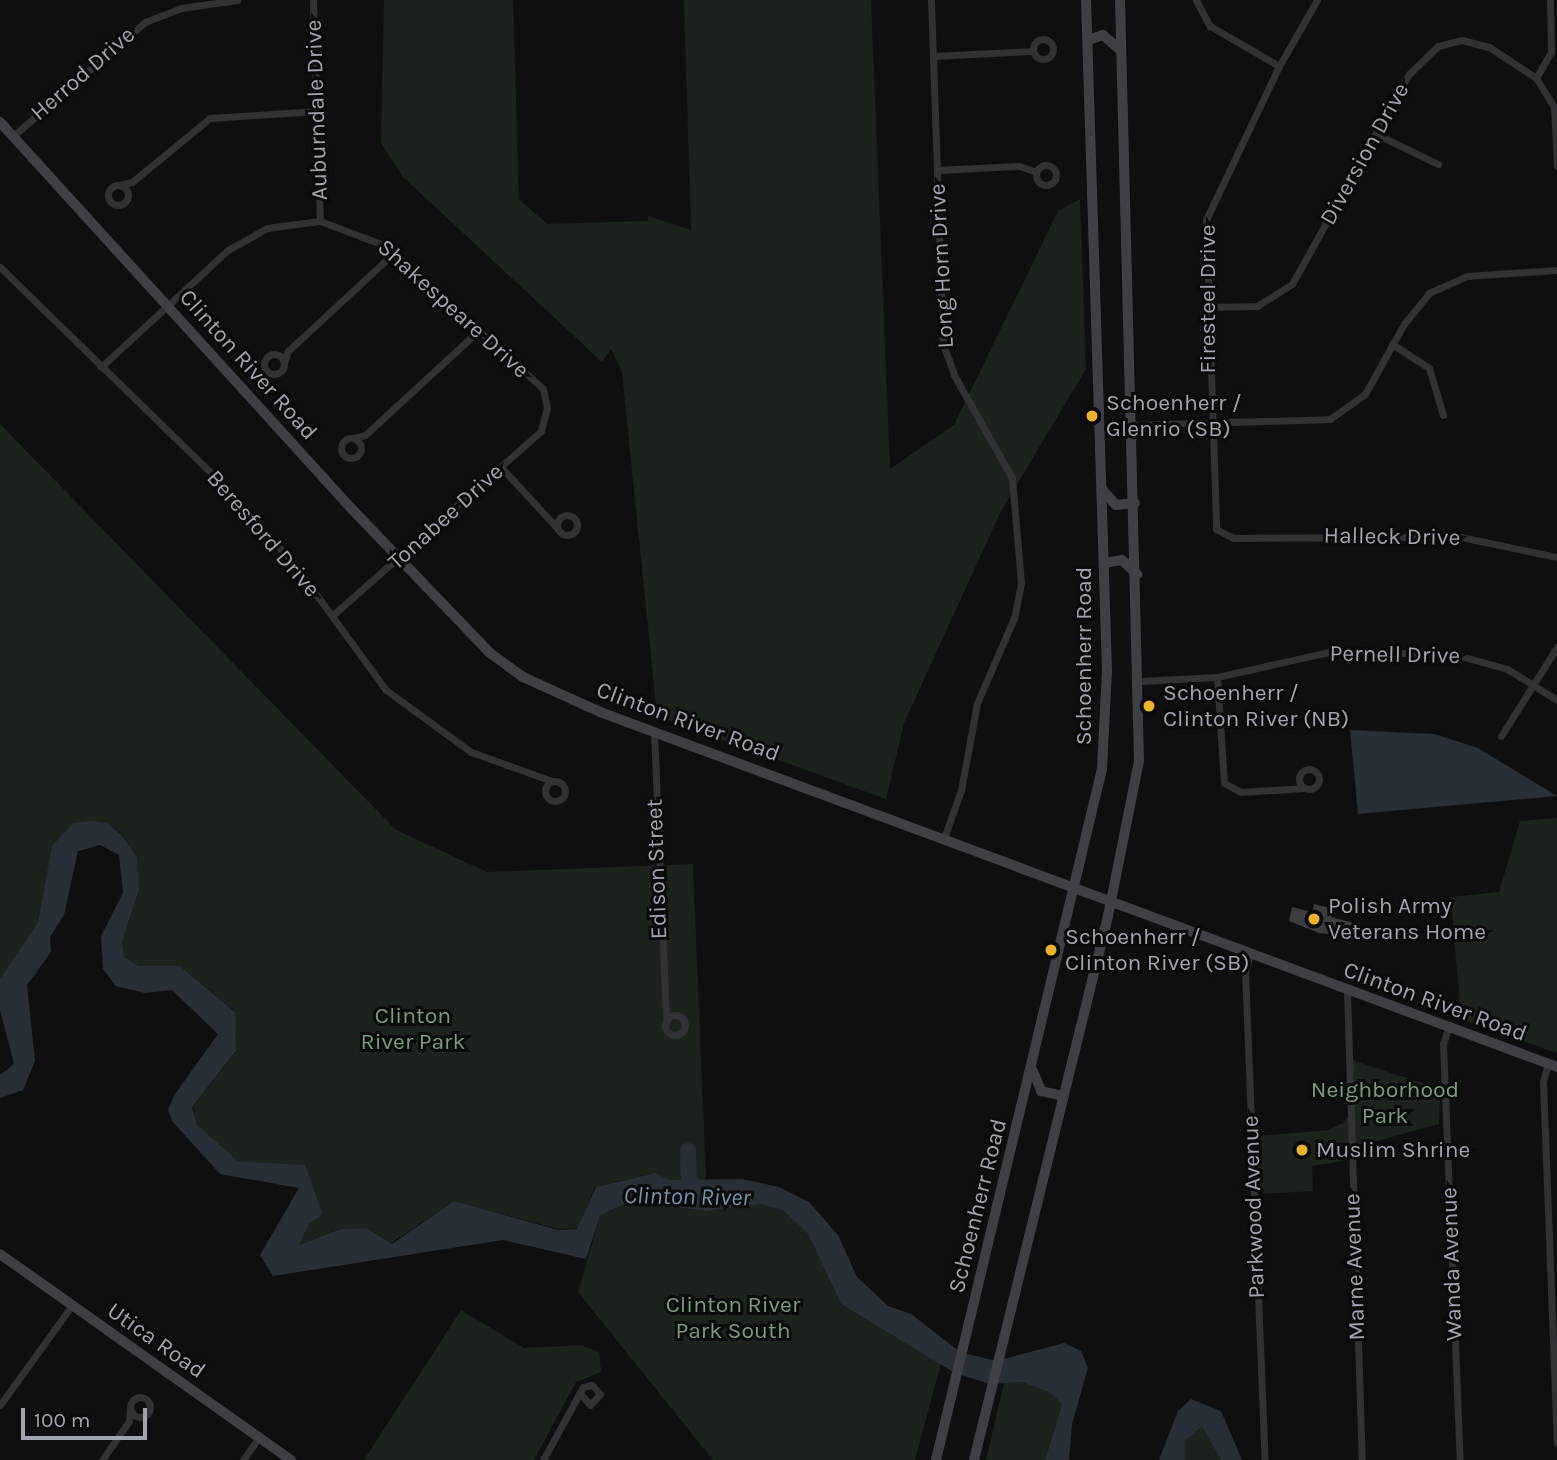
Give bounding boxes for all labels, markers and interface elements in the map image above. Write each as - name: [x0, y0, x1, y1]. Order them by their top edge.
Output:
- street label: Auburndale Drive: [300, 19, 334, 201]
- street label: Herrod Drive: [25, 21, 141, 127]
- street label: Diversion Drive: [1315, 78, 1415, 230]
- street label: Long Horn Drive: [924, 183, 960, 349]
- street label: Firesteel Drive: [1194, 224, 1222, 374]
- street label: Shakespeare Drive: [371, 234, 535, 384]
- street label: Clinton River Road: [173, 284, 323, 446]
- place label: Schoenherr / Glenrio (SB): [1106, 389, 1242, 443]
- marker: Schoenherr / Glenrio (SB): [1084, 408, 1100, 424]
- street label: Tonabee Drive: [383, 458, 509, 576]
- street label: Beresford Drive: [200, 465, 326, 603]
- street label: Halleck Drive: [1323, 522, 1461, 552]
- street label: Schoenherr Road: [1070, 567, 1098, 745]
- street label: Pernell Drive: [1329, 640, 1461, 670]
- street label: Clinton River Road: [593, 676, 783, 768]
- place label: Schoenherr / Clinton River (NB): [1163, 679, 1349, 733]
- marker: Schoenherr / Clinton River (NB): [1141, 698, 1157, 714]
- street label: Edison Street: [641, 798, 673, 940]
- place label: Polish Army Veterans Home: [1328, 892, 1486, 946]
- marker: Polish Army Veterans Home: [1306, 911, 1322, 927]
- place label: Schoenherr / Clinton River (SB): [1065, 923, 1249, 977]
- marker: Schoenherr / Clinton River (SB): [1043, 942, 1059, 958]
- street label: Clinton River Road: [1340, 956, 1530, 1048]
- park label: Clinton River Park: [361, 1002, 465, 1056]
- park label: Neighborhood Park: [1311, 1076, 1459, 1130]
- street label: Parkwood Avenue: [1237, 1115, 1271, 1299]
- street label: Schoenherr Road: [943, 1116, 1013, 1296]
- place label: Muslim Shrine: [1316, 1136, 1470, 1164]
- marker: Muslim Shrine: [1294, 1142, 1310, 1158]
- water label: Clinton River: [623, 1181, 751, 1213]
- street label: Wanda Avenue: [1436, 1187, 1468, 1341]
- street label: Marne Avenue: [1339, 1193, 1371, 1341]
- park label: Clinton River Park South: [666, 1291, 800, 1345]
- street label: Utica Road: [102, 1297, 210, 1385]
- scale bar: [24, 1394, 150, 1438]
- text: 100 m: [34, 1408, 91, 1432]

